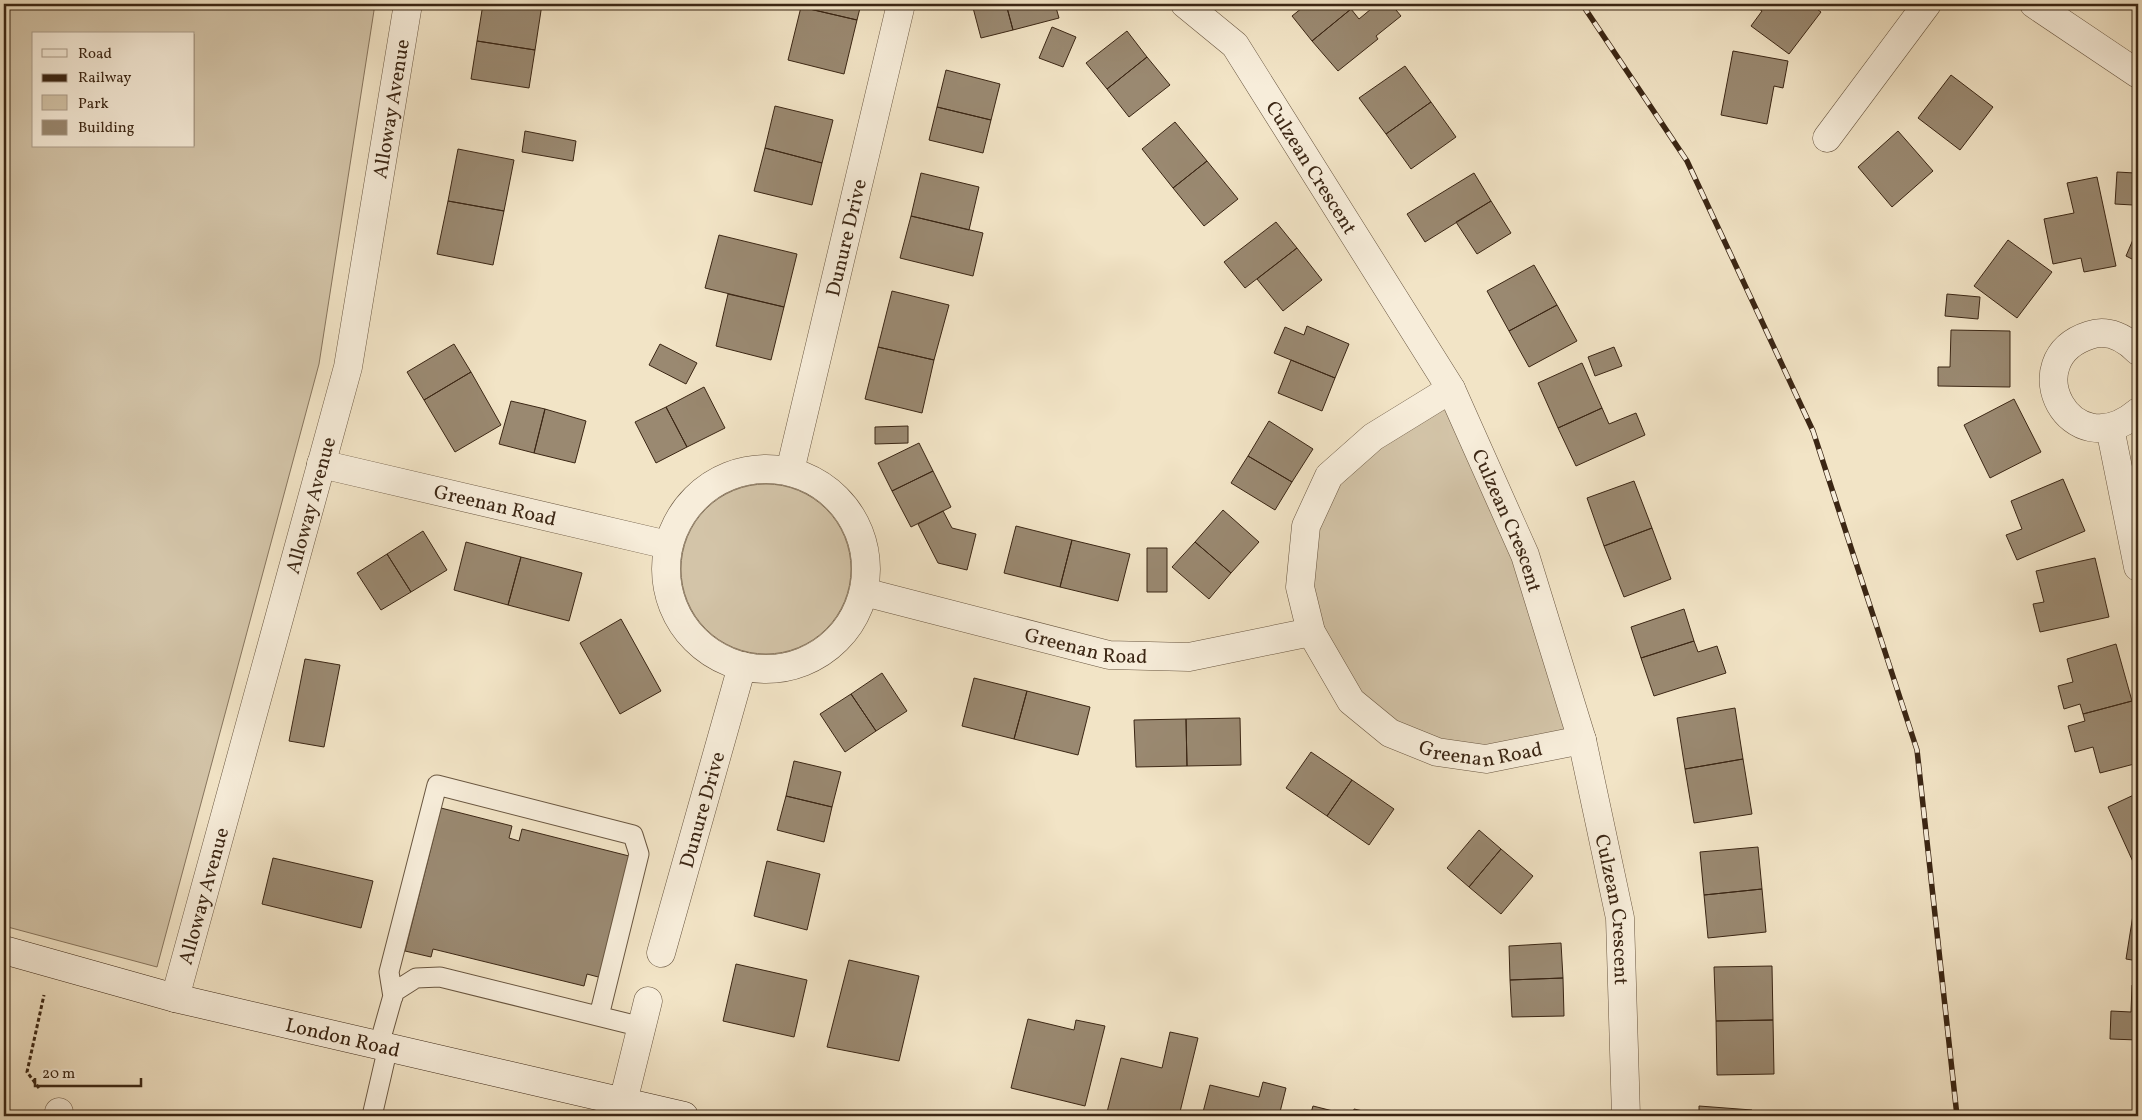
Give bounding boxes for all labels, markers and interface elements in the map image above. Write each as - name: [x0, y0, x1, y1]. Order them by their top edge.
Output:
- legend: [32, 32, 195, 148]
- street label: Alloway Avenue: [367, 37, 418, 181]
- text: Road: [78, 44, 112, 65]
- text: Railway: [78, 68, 131, 89]
- text: Park: [78, 94, 109, 115]
- street label: Culzean Crescent: [1258, 96, 1363, 240]
- text: Building: [78, 118, 135, 139]
- street label: Dunure Drive: [820, 176, 875, 300]
- street label: Alloway Avenue: [280, 434, 344, 577]
- street label: Culzean Crescent: [1464, 445, 1548, 596]
- street label: Greenan Road: [431, 479, 559, 534]
- street label: Greenan Road: [1021, 622, 1148, 672]
- street label: Greenan Road: [1414, 734, 1545, 775]
- street label: Dunure Drive: [674, 749, 733, 872]
- street label: Alloway Avenue: [173, 825, 237, 968]
- street label: Culzean Crescent: [1586, 832, 1634, 986]
- street label: London Road: [282, 1012, 403, 1066]
- scale bar: [35, 1055, 141, 1087]
- text: 20 m: [42, 1064, 75, 1085]

